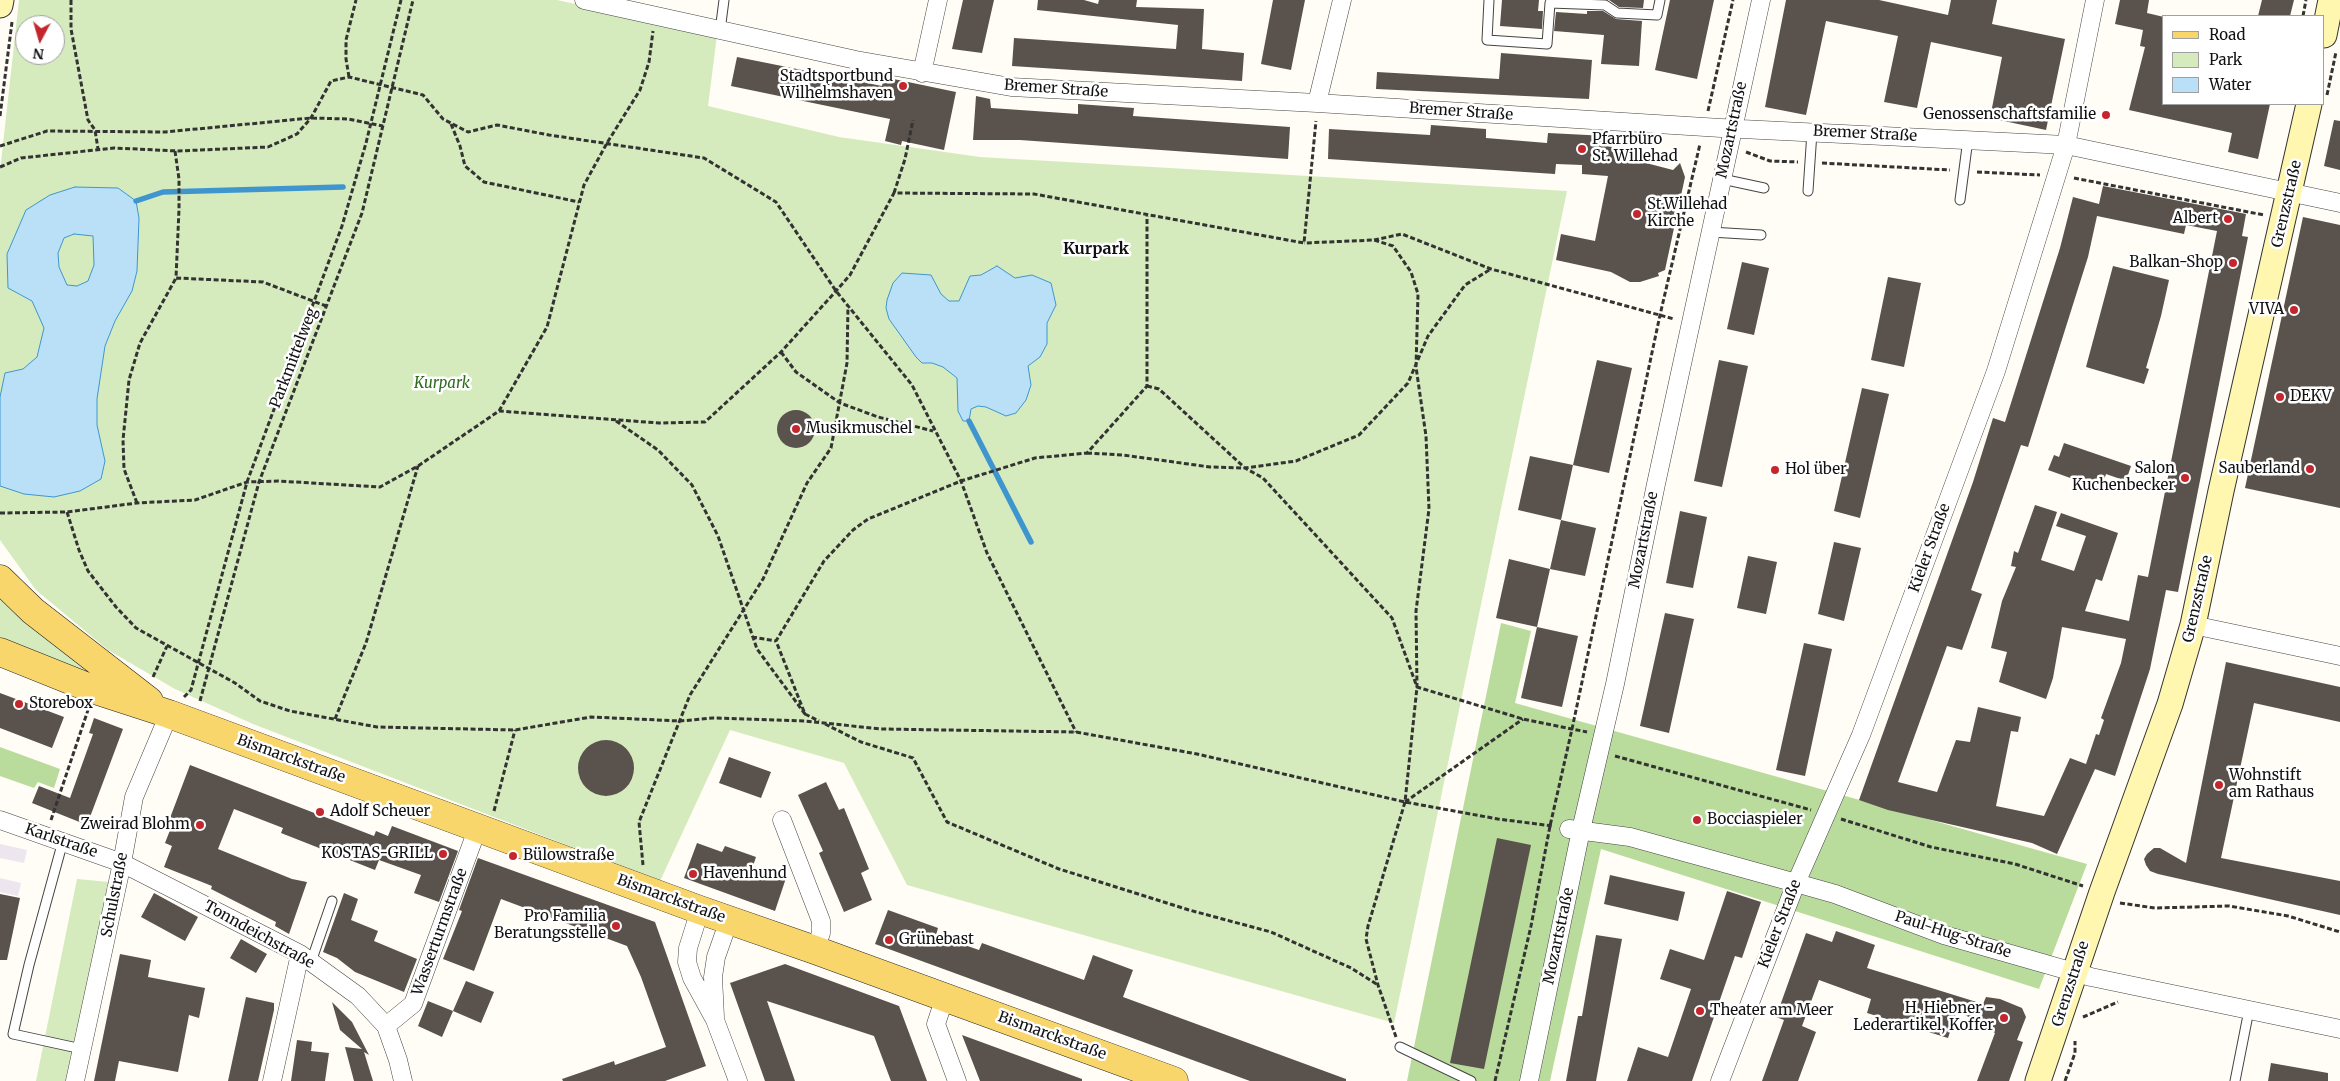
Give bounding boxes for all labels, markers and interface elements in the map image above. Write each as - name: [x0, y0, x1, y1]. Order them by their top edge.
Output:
- north arrow: [15, 15, 65, 65]
- legend: [2162, 15, 2325, 105]
- text: Road: [2209, 25, 2245, 44]
- text: N: [32, 44, 45, 63]
- text: Park: [2209, 50, 2242, 69]
- place label: Stadtsportbund Wilhelmshaven: [780, 68, 893, 103]
- text: Water: [2209, 75, 2251, 94]
- street label: Bremer Straße: [1003, 76, 1109, 102]
- marker: Stadtsportbund Wilhelmshaven: [897, 80, 909, 92]
- street label: Mozartstraße: [1713, 80, 1751, 180]
- street label: Bremer Straße: [1408, 99, 1514, 125]
- place label: Genossenschaftsfamilie: [1923, 106, 2096, 124]
- marker: Genossenschaftsfamilie: [2100, 109, 2112, 121]
- street label: Bremer Straße: [1812, 122, 1918, 146]
- place label: Pfarrbüro St. Willehad: [1592, 131, 1678, 166]
- marker: Pfarrbüro St. Willehad: [1576, 143, 1588, 155]
- street label: Grenzstraße: [2268, 159, 2306, 249]
- place label: St.Willehad Kirche: [1647, 196, 1727, 231]
- marker: St.Willehad Kirche: [1631, 208, 1643, 220]
- place label: Albert: [2173, 210, 2218, 228]
- marker: Albert: [2222, 213, 2234, 225]
- district label: Kurpark: [1063, 239, 1129, 259]
- place label: Balkan-Shop: [2129, 254, 2223, 272]
- marker: Balkan-Shop: [2227, 257, 2239, 269]
- place label: VIVA: [2249, 301, 2284, 319]
- marker: VIVA: [2288, 304, 2300, 316]
- street label: Parkmittelweg: [267, 305, 321, 411]
- park label: Kurpark: [414, 375, 470, 393]
- place label: DEKV: [2290, 388, 2332, 406]
- marker: DEKV: [2274, 391, 2286, 403]
- place label: Musikmuschel: [806, 420, 912, 438]
- marker: Musikmuschel: [790, 423, 802, 435]
- place label: Salon Kuchenbecker: [2072, 460, 2175, 495]
- place label: Sauberland: [2219, 460, 2300, 478]
- place label: Hol über: [1785, 461, 1847, 479]
- marker: Sauberland: [2304, 463, 2316, 475]
- marker: Hol über: [1769, 464, 1781, 476]
- marker: Salon Kuchenbecker: [2179, 472, 2191, 484]
- street label: Mozartstraße: [1626, 490, 1662, 590]
- street label: Kieler Straße: [1906, 501, 1954, 595]
- street label: Grenzstraße: [2179, 554, 2217, 644]
- place label: Storebox: [29, 695, 93, 713]
- marker: Storebox: [13, 698, 25, 710]
- street label: Bismarckstraße: [234, 731, 348, 787]
- place label: Wohnstift am Rathaus: [2229, 767, 2314, 802]
- marker: Wohnstift am Rathaus: [2213, 779, 2225, 791]
- place label: Adolf Scheuer: [330, 803, 430, 821]
- marker: Adolf Scheuer: [314, 806, 326, 818]
- place label: Bocciaspieler: [1707, 811, 1803, 829]
- marker: Bocciaspieler: [1691, 814, 1703, 826]
- place label: Zweirad Blohm: [80, 816, 190, 834]
- marker: Zweirad Blohm: [194, 819, 206, 831]
- street label: Karlstraße: [22, 820, 100, 862]
- place label: KOSTAS-GRILL: [321, 845, 433, 863]
- place label: Bülowstraße: [523, 847, 614, 865]
- marker: KOSTAS-GRILL: [437, 848, 449, 860]
- marker: Bülowstraße: [507, 850, 519, 862]
- street label: Schulstraße: [98, 851, 132, 939]
- place label: Havenhund: [703, 865, 787, 883]
- street label: Wasserturmstraße: [409, 866, 471, 998]
- marker: Havenhund: [687, 868, 699, 880]
- street label: Bismarckstraße: [614, 871, 728, 927]
- street label: Kieler Straße: [1755, 877, 1805, 971]
- street label: Mozartstraße: [1540, 886, 1578, 986]
- street label: Tonndeichstraße: [201, 897, 317, 973]
- place label: Pro Familia Beratungsstelle: [494, 908, 606, 943]
- street label: Paul-Hug-Straße: [1893, 908, 2013, 962]
- marker: Pro Familia Beratungsstelle: [610, 920, 622, 932]
- place label: Grünebast: [899, 931, 974, 949]
- marker: Grünebast: [883, 934, 895, 946]
- street label: Grenzstraße: [2049, 939, 2093, 1029]
- place label: H. Hiebner - Lederartikel, Koffer: [1853, 1000, 1994, 1035]
- place label: Theater am Meer: [1710, 1002, 1834, 1020]
- marker: Theater am Meer: [1694, 1005, 1706, 1017]
- street label: Bismarckstraße: [995, 1008, 1109, 1064]
- marker: H. Hiebner - Lederartikel, Koffer: [1998, 1012, 2010, 1024]

